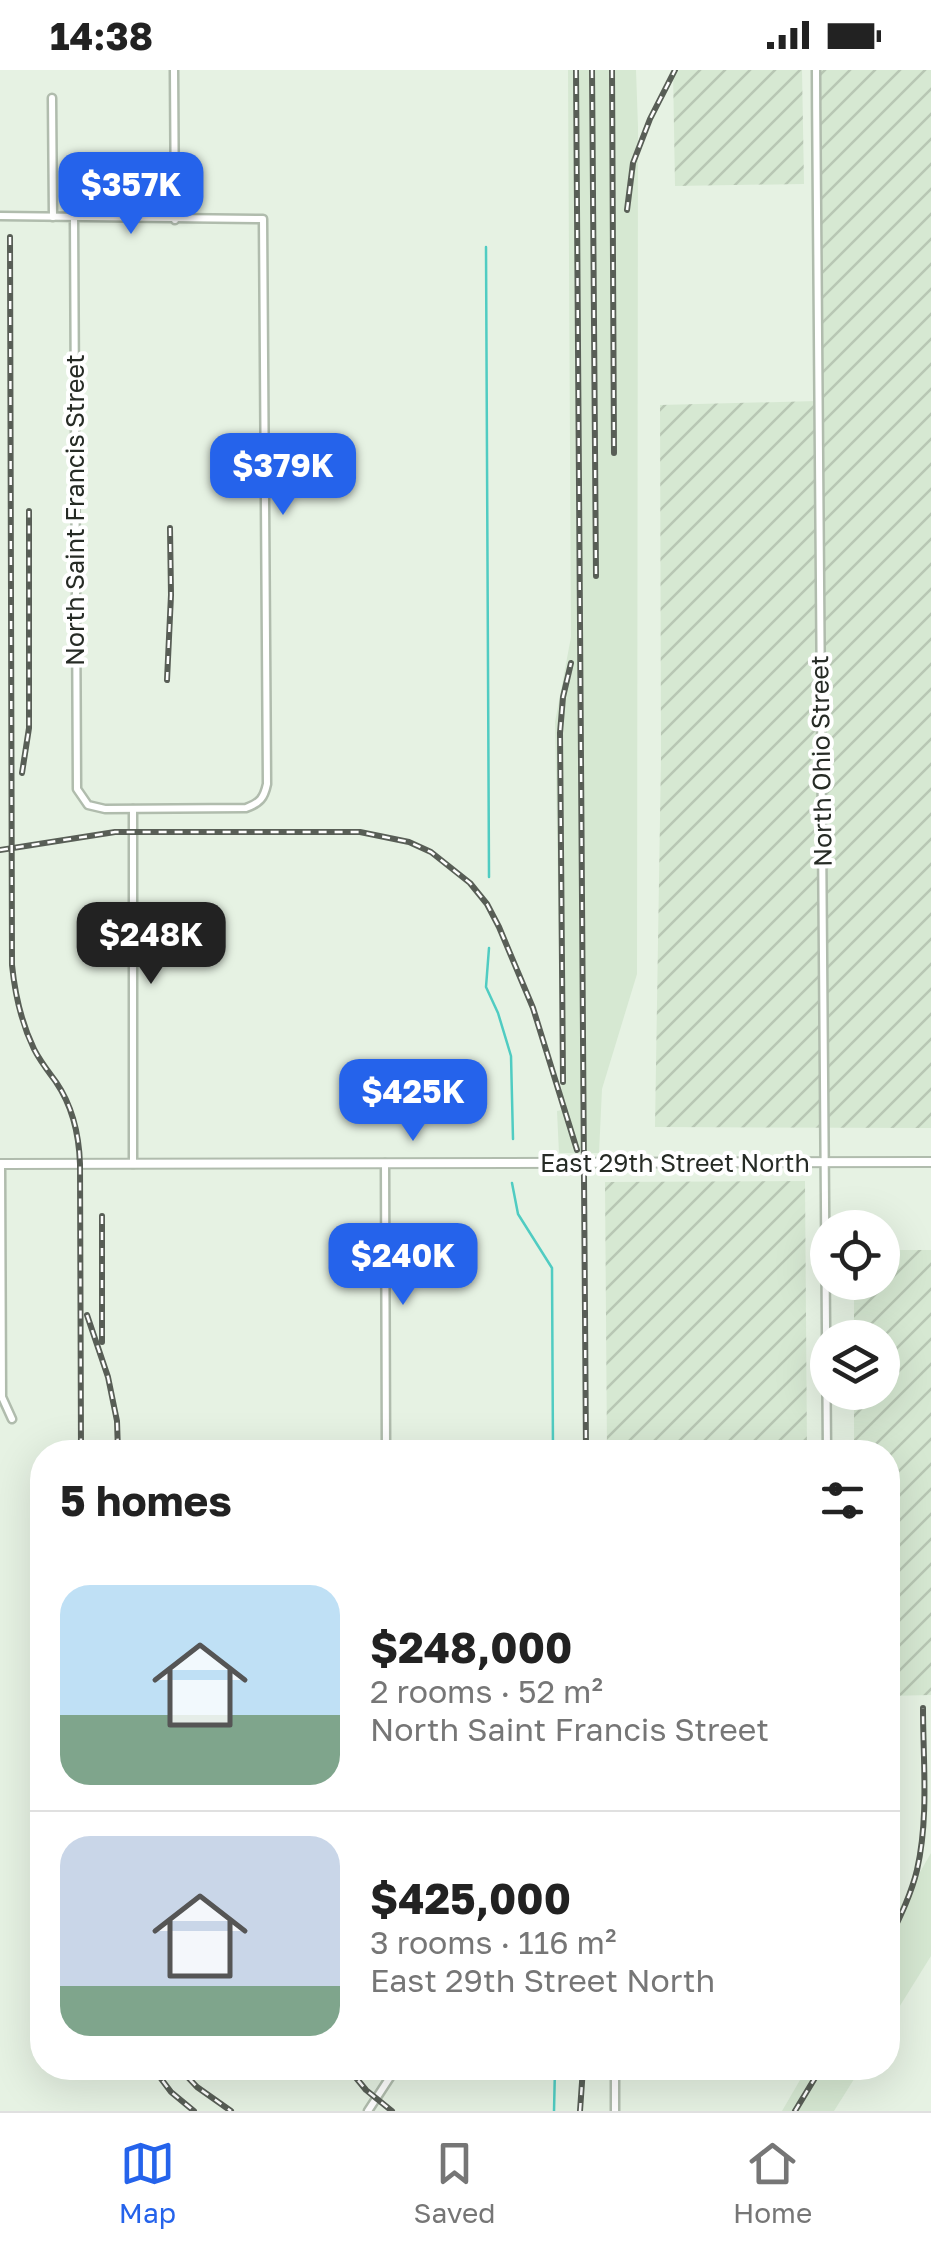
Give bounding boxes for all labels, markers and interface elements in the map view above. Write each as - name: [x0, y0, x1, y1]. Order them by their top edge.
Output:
- text: 14:38: [50, 13, 153, 58]
- pin: $357K: [61, 152, 201, 237]
- text: $357K: [80, 165, 182, 203]
- street label: North Saint Francis Street: [59, 354, 90, 666]
- pin: $379K: [213, 433, 353, 518]
- text: $379K: [232, 446, 334, 484]
- street label: North Ohio Street: [803, 655, 838, 867]
- pin: $248K: [81, 902, 221, 987]
- text: $248K: [99, 915, 203, 953]
- pin: $425K: [343, 1059, 483, 1144]
- text: $425K: [361, 1072, 465, 1110]
- street label: East 29th Street North: [540, 1147, 810, 1178]
- map controls: [810, 1210, 900, 1410]
- button: locate: [810, 1210, 900, 1300]
- pin: $240K: [333, 1223, 473, 1308]
- text: $240K: [351, 1236, 455, 1274]
- button: layers: [810, 1320, 900, 1410]
- icon: filters: [815, 1473, 870, 1528]
- text: 5 homes: [60, 1475, 232, 1525]
- text: $248,000: [370, 1622, 572, 1672]
- icon: home: [140, 1625, 260, 1745]
- text: 2 rooms · 52 m²: [370, 1672, 603, 1710]
- text: North Saint Francis Street: [370, 1710, 769, 1748]
- text: $425,000: [370, 1873, 571, 1923]
- icon: home: [140, 1876, 260, 1996]
- text: 3 rooms · 116 m²: [370, 1923, 616, 1961]
- text: East 29th Street North: [370, 1961, 715, 1999]
- tab: Map: [119, 2136, 176, 2229]
- tab: Saved: [414, 2136, 495, 2229]
- tab: Home: [733, 2136, 812, 2229]

